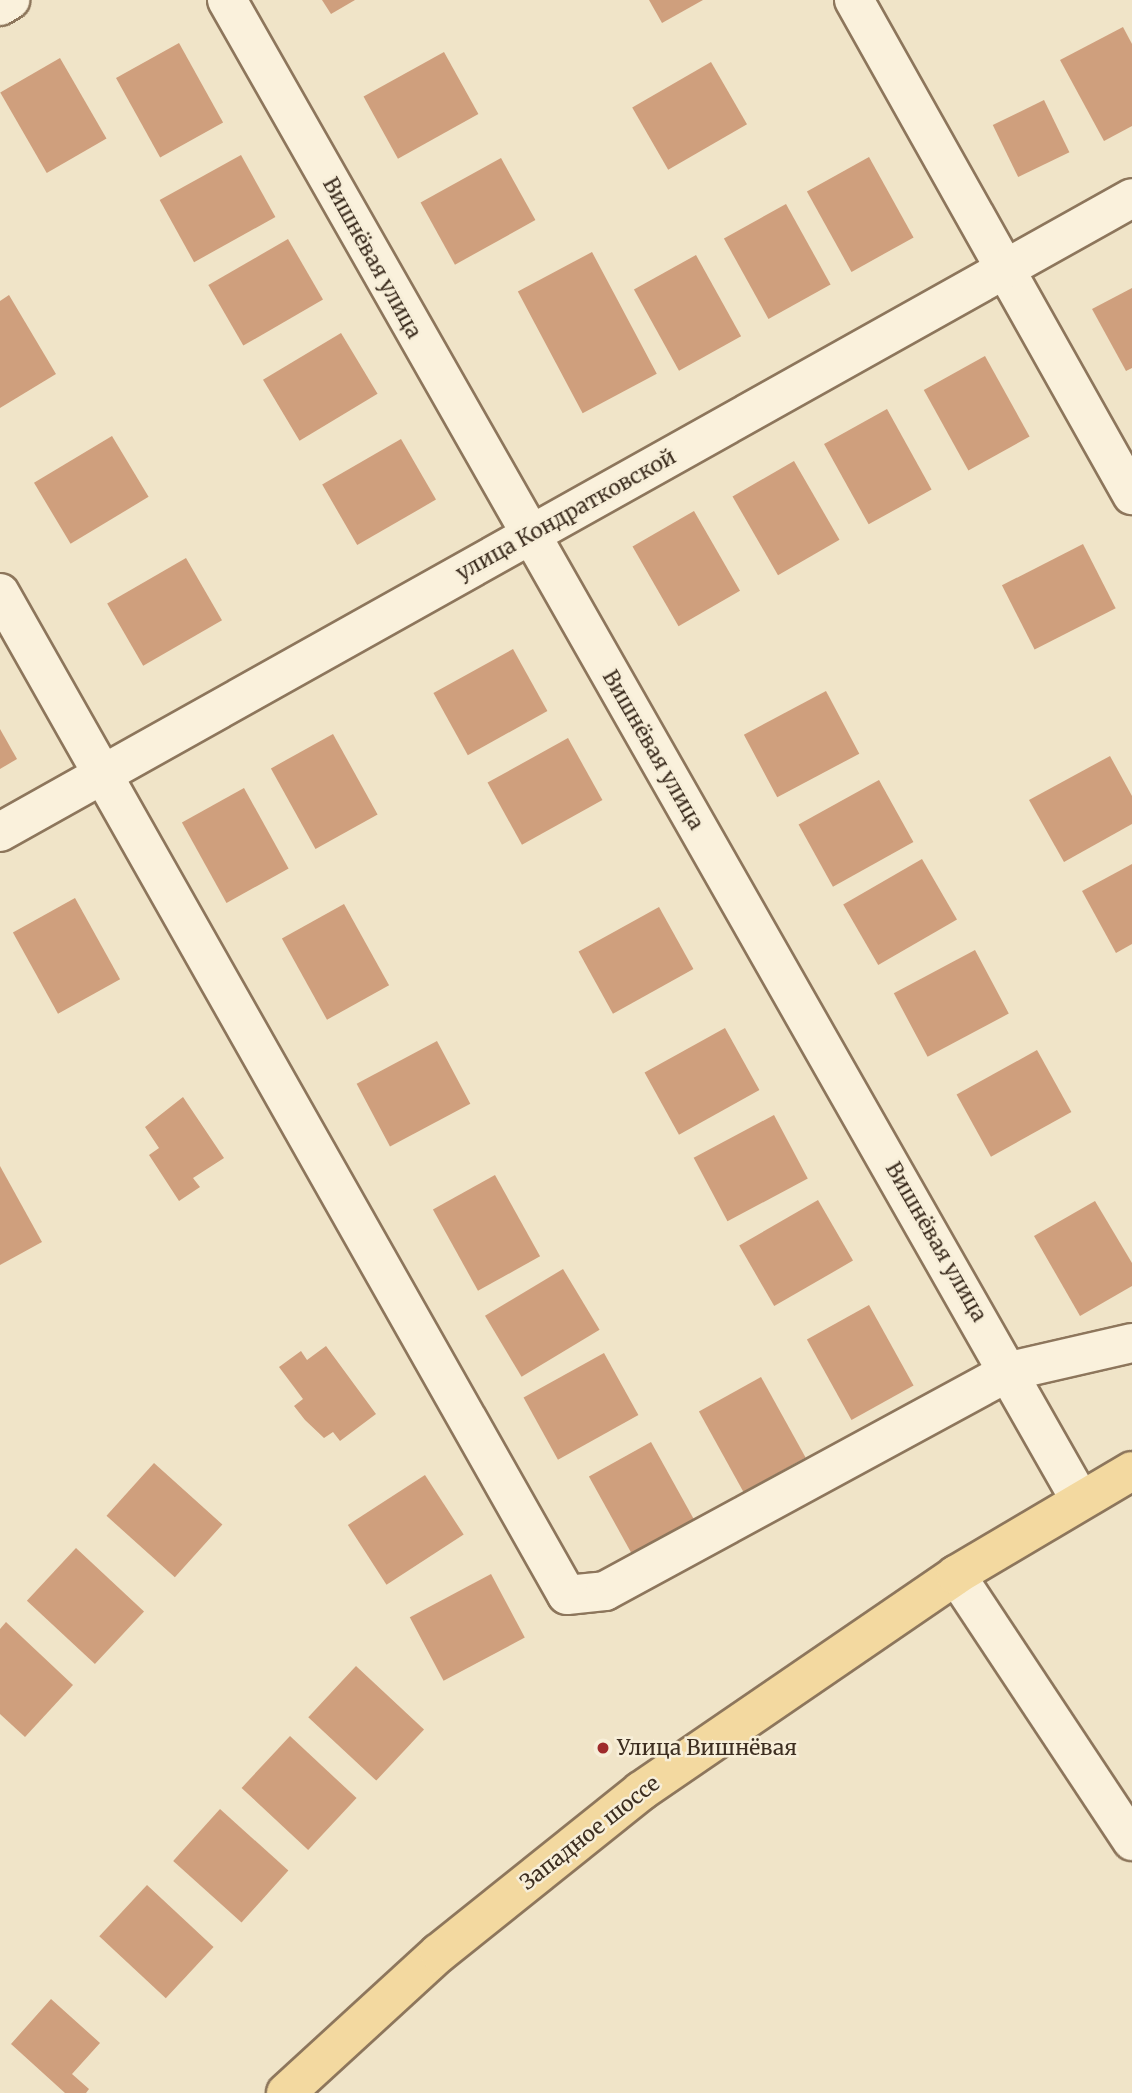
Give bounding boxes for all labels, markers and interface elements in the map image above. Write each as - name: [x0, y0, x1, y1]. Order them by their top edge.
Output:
- street label: Вишнёвая улица: [317, 173, 427, 343]
- street label: улица Кондратковской: [452, 444, 680, 586]
- street label: Вишнёвая улица: [597, 666, 709, 834]
- street label: Вишнёвая улица: [880, 1158, 992, 1326]
- place label: Улица Вишнёвая: [617, 1735, 797, 1761]
- marker: Улица Вишнёвая: [595, 1740, 611, 1756]
- street label: Западное шоссе: [515, 1771, 665, 1895]

